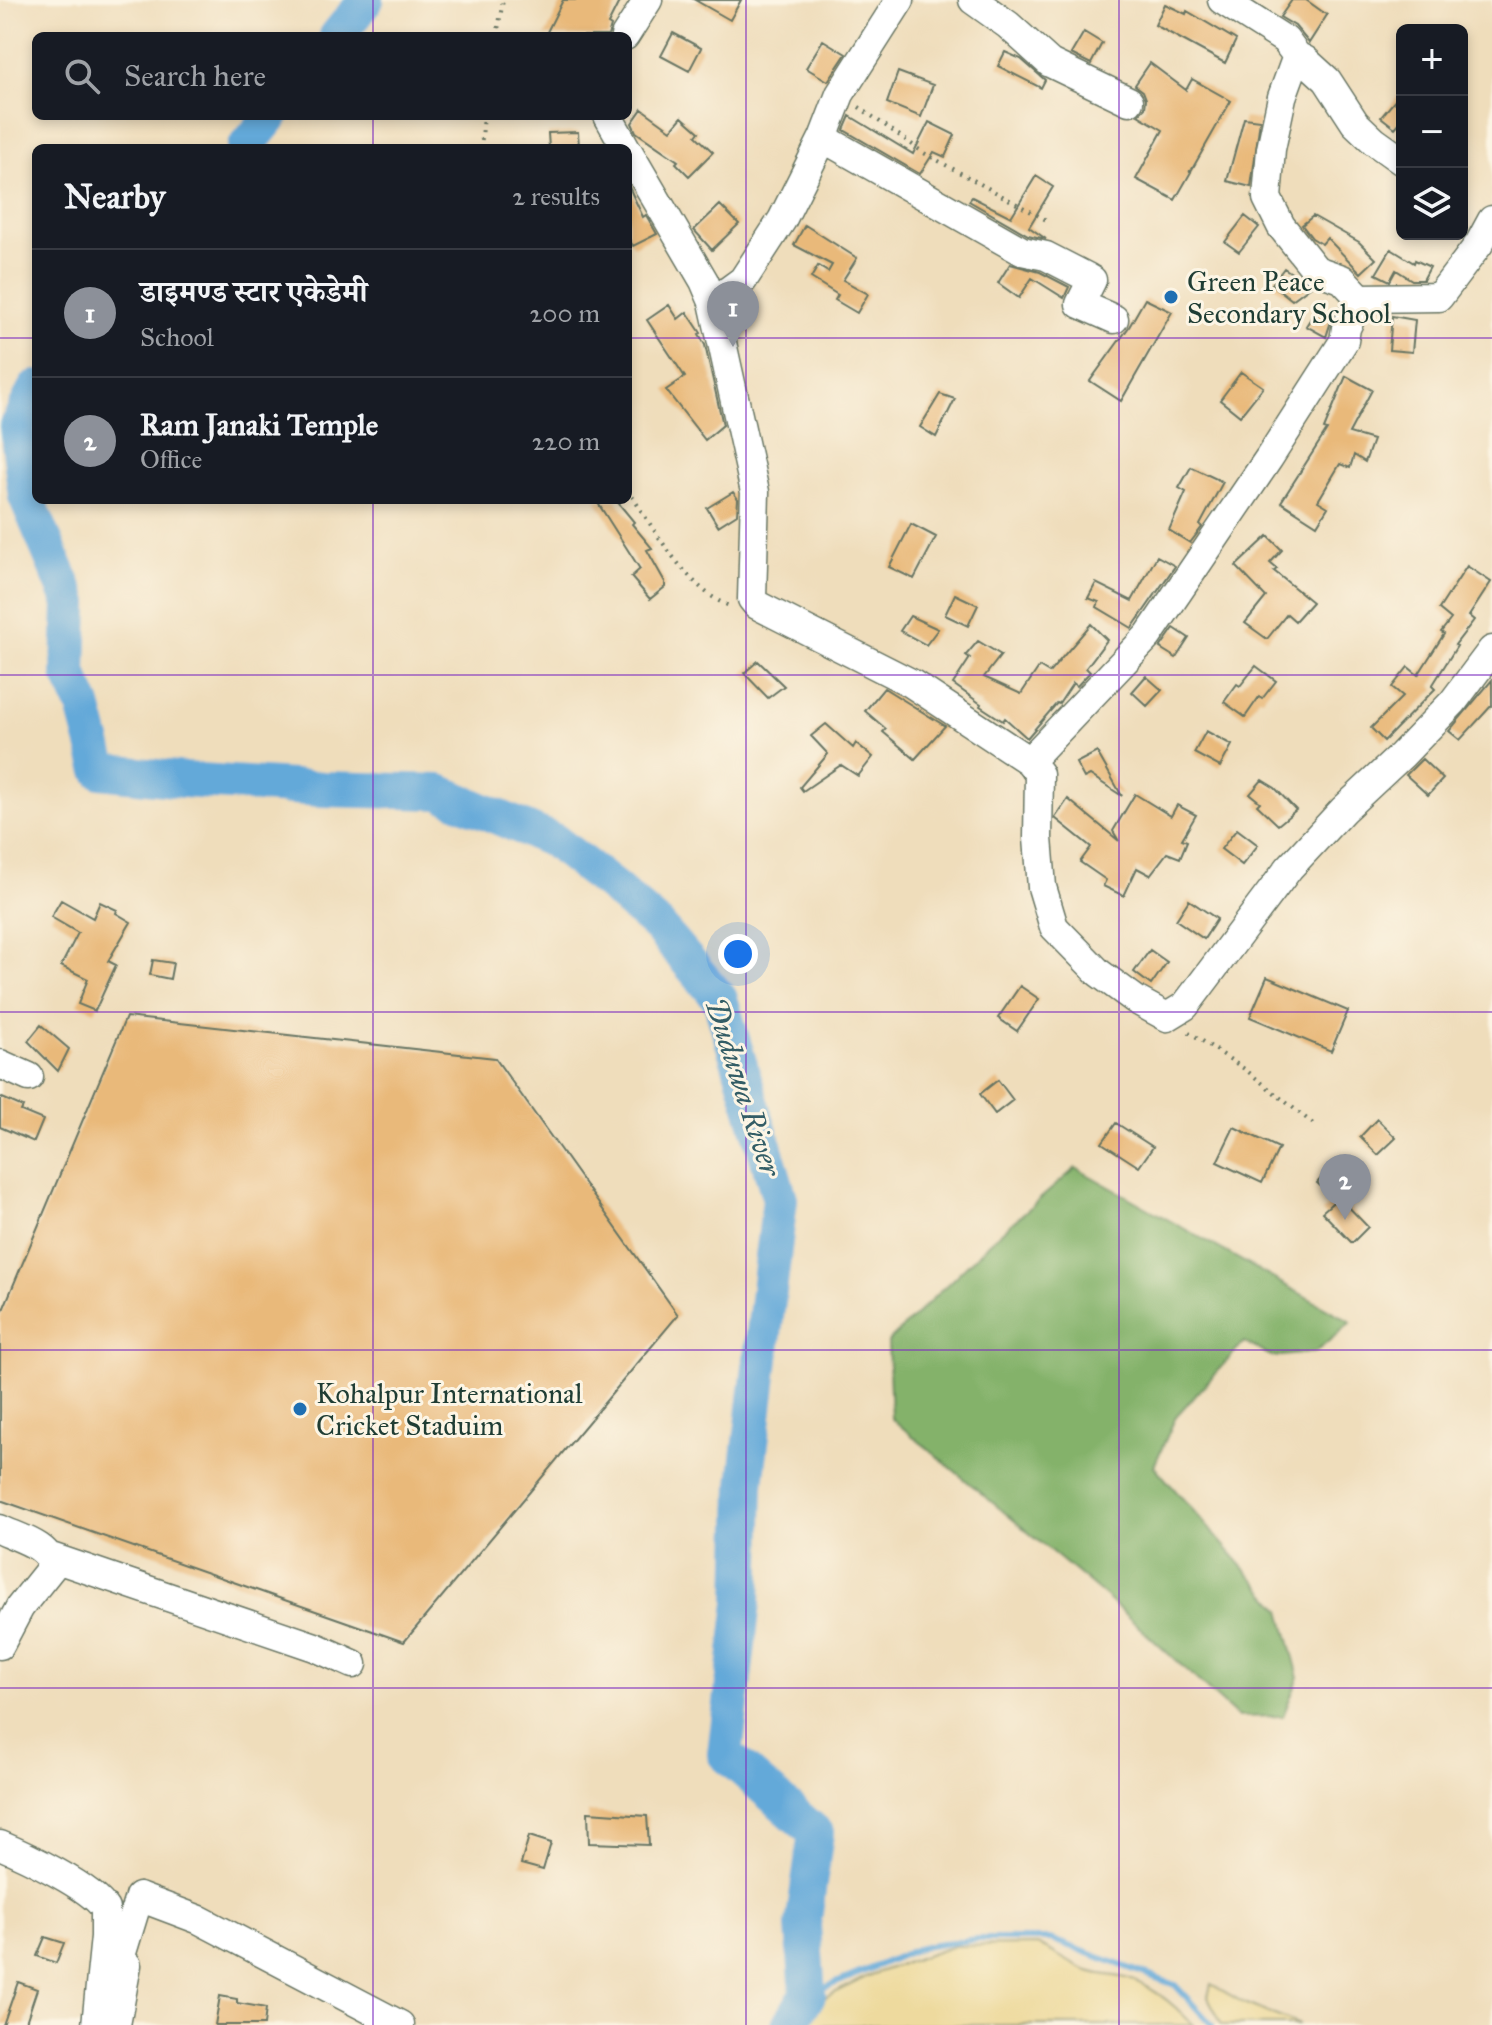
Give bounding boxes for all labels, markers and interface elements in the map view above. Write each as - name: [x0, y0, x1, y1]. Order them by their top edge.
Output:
- map controls: [1396, 24, 1468, 240]
- button: +: [1396, 24, 1468, 96]
- search box: [32, 32, 632, 120]
- icon: search: [60, 54, 104, 98]
- text: Search here: [124, 58, 266, 94]
- button: −: [1396, 96, 1468, 168]
- button: layers: [1396, 168, 1468, 240]
- text: Nearby: [64, 176, 166, 217]
- text: 2 results: [512, 180, 600, 212]
- place label: Green Peace Secondary School: [1187, 264, 1391, 331]
- text: डाइमण्ड स्टार एकेडेमी: [140, 274, 368, 310]
- pin: 1: [707, 281, 759, 347]
- marker: Green Peace Secondary School: [1162, 288, 1180, 306]
- text: 1: [85, 297, 95, 329]
- text: 200 m: [529, 297, 600, 329]
- text: School: [140, 321, 214, 353]
- text: Ram Janaki Temple: [140, 407, 378, 443]
- text: 2: [84, 425, 96, 457]
- text: 220 m: [532, 425, 600, 457]
- text: Office: [140, 443, 202, 475]
- your location: [718, 934, 758, 974]
- water label: Duduwa River: [697, 993, 789, 1182]
- pin: 2: [1319, 1154, 1371, 1220]
- place label: Kohalpur International Cricket Staduim: [316, 1376, 583, 1443]
- marker: Kohalpur International Cricket Staduim: [291, 1400, 309, 1418]

